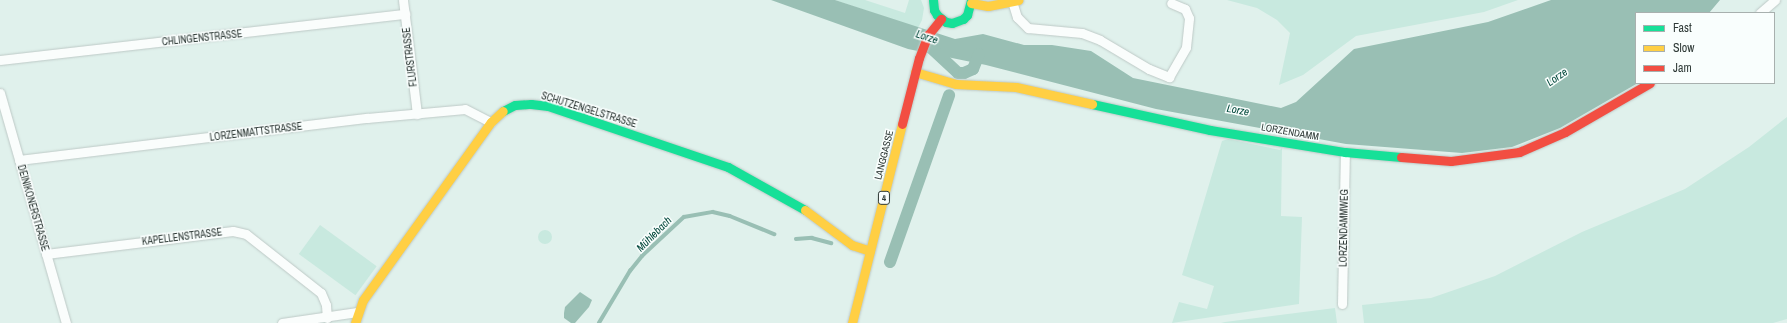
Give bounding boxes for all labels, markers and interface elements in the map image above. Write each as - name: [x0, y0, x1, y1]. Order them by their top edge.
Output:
- legend: [1635, 12, 1775, 84]
- text: Fast: [1673, 20, 1692, 36]
- street label: FLURSTRASSE: [400, 27, 420, 87]
- water label: Lorze: [914, 27, 940, 47]
- street label: CHLINGENSTRASSE: [161, 28, 243, 48]
- text: Slow: [1673, 40, 1694, 56]
- text: Jam: [1673, 60, 1692, 76]
- water label: Lorze: [1544, 65, 1570, 89]
- street label: SCHUTZENGELSTRASSE: [540, 90, 638, 130]
- water label: Lorze: [1226, 102, 1250, 118]
- street label: LORZENMATTSTRASSE: [209, 120, 303, 144]
- street label: LORZENDAMM: [1260, 121, 1320, 143]
- street label: LANGGASSE: [872, 129, 896, 181]
- street label: DEINIKONERSTRASSE: [15, 163, 51, 253]
- street label: LORZENDAMMWEG: [1337, 189, 1351, 267]
- road number: 4: [877, 191, 891, 205]
- water label: Mühlebach: [634, 214, 674, 254]
- street label: KAPELLENSTRASSE: [141, 226, 223, 248]

